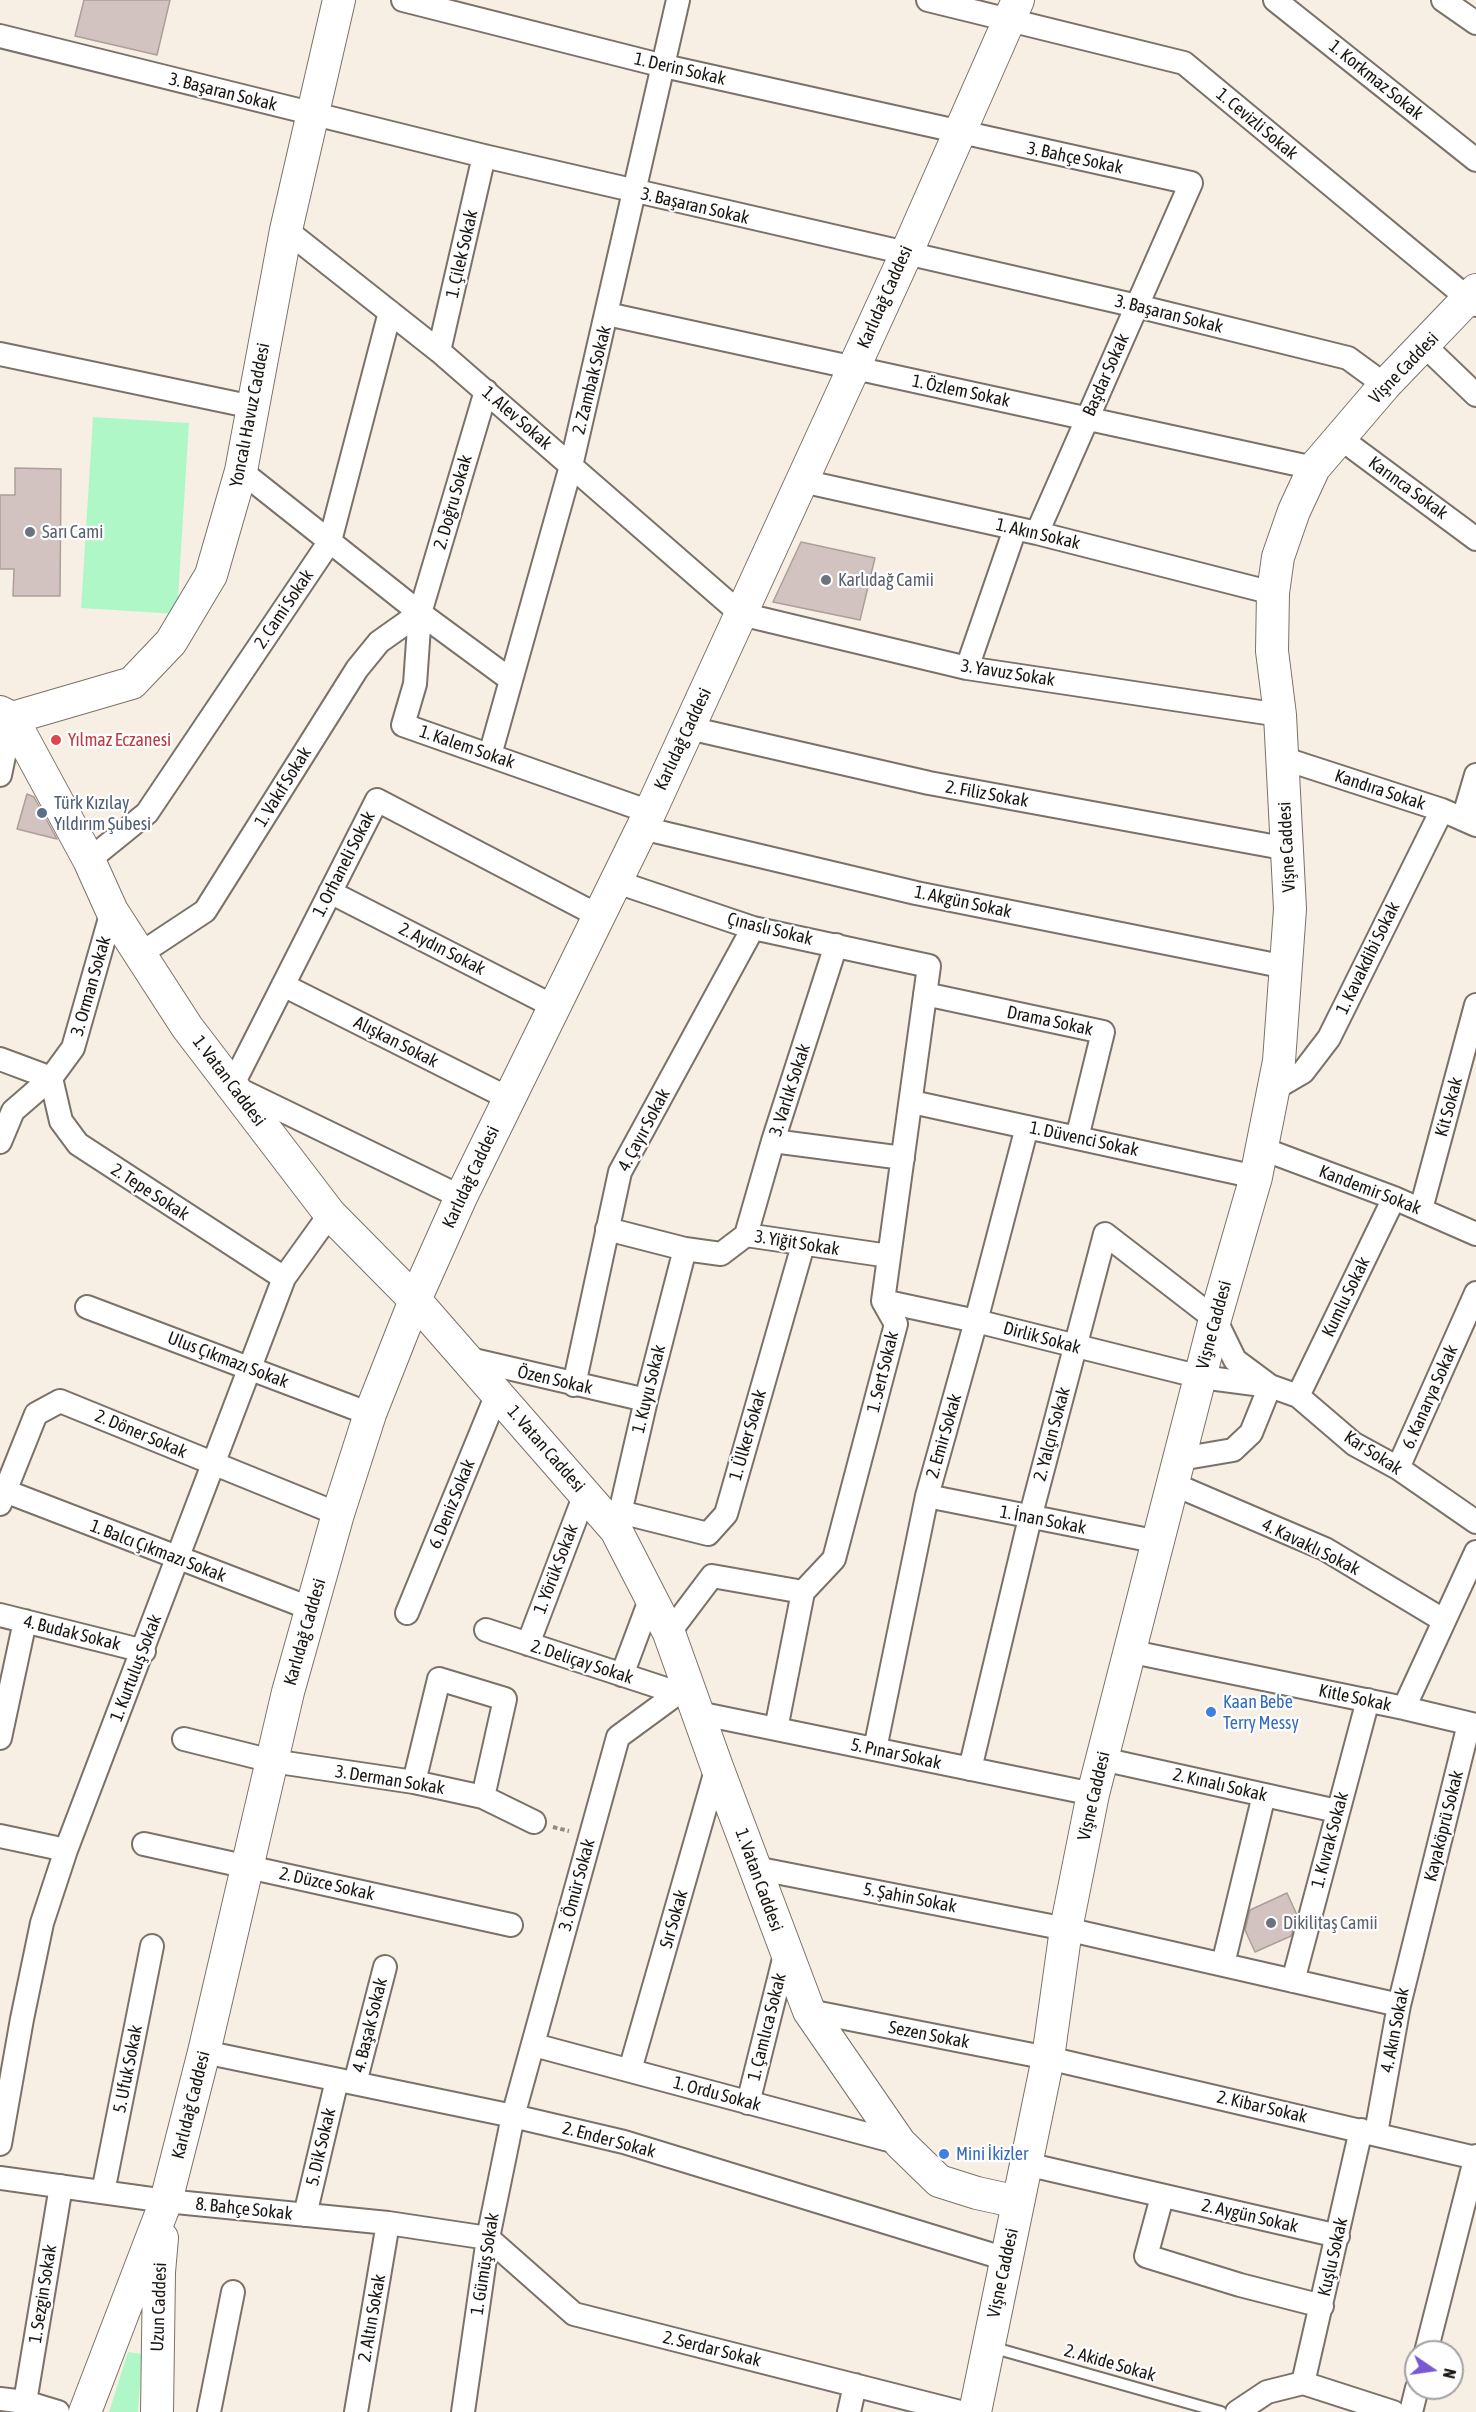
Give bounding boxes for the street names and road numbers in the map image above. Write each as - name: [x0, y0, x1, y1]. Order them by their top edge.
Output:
- street label: 1. Korkmaz Sokak: [1325, 35, 1427, 125]
- street label: 1. Derin Sokak: [632, 48, 728, 90]
- street label: 3. Başaran Sokak: [167, 68, 279, 116]
- street label: 1. Cevizli Sokak: [1212, 84, 1302, 164]
- street label: 3. Bahçe Sokak: [1025, 137, 1125, 179]
- street label: 3. Başaran Sokak: [639, 183, 751, 229]
- street label: 1. Çilek Sokak: [441, 208, 483, 300]
- street label: Karlıdağ Caddesi: [853, 242, 917, 352]
- street label: 3. Başaran Sokak: [1113, 290, 1225, 338]
- street label: 2. Zambak Sokak: [568, 323, 616, 437]
- street label: Vişne Caddesi: [1365, 328, 1443, 408]
- street label: Başdar Sokak: [1078, 330, 1134, 420]
- street label: Yoncalı Havuz Caddesi: [225, 341, 275, 489]
- street label: 1. Özlem Sokak: [910, 370, 1012, 412]
- street label: 1. Alev Sokak: [478, 382, 556, 454]
- street label: 2. Doğru Sokak: [429, 452, 477, 552]
- street label: Karınca Sokak: [1364, 452, 1452, 524]
- street label: 1. Akın Sokak: [994, 514, 1082, 554]
- street label: 2. Cami Sokak: [250, 565, 318, 653]
- street label: 3. Yavuz Sokak: [960, 655, 1056, 691]
- street label: Karlıdağ Caddesi: [650, 684, 716, 794]
- street label: 1. Kalem Sokak: [417, 721, 517, 773]
- street label: 1. Vakıf Sokak: [250, 743, 316, 831]
- street label: Kandıra Sokak: [1332, 765, 1428, 815]
- street label: 2. Filiz Sokak: [944, 776, 1030, 812]
- street label: Vişne Caddesi: [1274, 801, 1300, 893]
- street label: 1. Orhaneli Sokak: [308, 808, 380, 920]
- street label: 1. Akgün Sokak: [912, 881, 1014, 923]
- street label: 1. Kavakdibi Sokak: [1332, 898, 1404, 1018]
- street label: Çınaslı Sokak: [725, 908, 815, 950]
- street label: 2. Aydın Sokak: [395, 918, 489, 980]
- street label: 3. Orman Sokak: [66, 934, 116, 1038]
- street label: Drama Sokak: [1005, 1001, 1095, 1041]
- street label: Alışkan Sokak: [350, 1012, 442, 1072]
- street label: 1. Vatan Caddesi: [188, 1031, 270, 1131]
- street label: 3. Varlık Sokak: [765, 1041, 815, 1139]
- street label: Kit Sokak: [1431, 1075, 1467, 1139]
- street label: 4. Çayır Sokak: [613, 1085, 675, 1175]
- street label: 1. Düvenci Sokak: [1028, 1117, 1140, 1161]
- street label: Karlıdağ Caddesi: [438, 1122, 504, 1232]
- street label: 2. Tepe Sokak: [107, 1159, 193, 1225]
- street label: Kandemir Sokak: [1316, 1161, 1424, 1219]
- street label: 3. Yiğit Sokak: [753, 1226, 841, 1260]
- street label: Kumlu Sokak: [1317, 1253, 1375, 1341]
- street label: Vişne Caddesi: [1192, 1278, 1236, 1372]
- street label: Dirlik Sokak: [1001, 1317, 1083, 1359]
- street label: Ulus Çıkmazı Sokak: [165, 1327, 291, 1393]
- street label: 1. Sert Sokak: [862, 1329, 904, 1415]
- street label: 6. Kanarya Sokak: [1397, 1342, 1463, 1452]
- street label: 1. Kuyu Sokak: [628, 1343, 670, 1435]
- street label: Özen Sokak: [515, 1361, 595, 1399]
- street label: 2. Yalçın Sokak: [1029, 1385, 1075, 1483]
- street label: 1. Ülker Sokak: [725, 1387, 771, 1483]
- street label: 2. Emir Sokak: [922, 1391, 966, 1481]
- street label: 1. Vatan Caddesi: [503, 1401, 589, 1497]
- street label: 2. Döner Sokak: [92, 1405, 190, 1463]
- street label: Kar Sokak: [1340, 1426, 1406, 1480]
- street label: 6. Deniz Sokak: [424, 1456, 480, 1552]
- street label: 1. İnan Sokak: [998, 1501, 1088, 1539]
- street label: 4. Kavaklı Sokak: [1259, 1514, 1363, 1580]
- street label: 1. Balcı Çıkmazı Sokak: [87, 1515, 229, 1587]
- street label: 1. Yörük Sokak: [529, 1521, 583, 1617]
- street label: Karlıdağ Caddesi: [279, 1576, 331, 1688]
- street label: 4. Budak Sokak: [21, 1611, 123, 1655]
- street label: 1. Kurtuluş Sokak: [106, 1611, 166, 1725]
- street label: 2. Deliçay Sokak: [528, 1635, 636, 1689]
- street label: Kitle Sokak: [1317, 1680, 1393, 1716]
- street label: 5. Pınar Sokak: [849, 1734, 943, 1774]
- street label: Vişne Caddesi: [1073, 1749, 1115, 1843]
- street label: 3. Derman Sokak: [334, 1761, 446, 1799]
- street label: 2. Kınalı Sokak: [1171, 1764, 1269, 1806]
- street label: Kayaköprü Sokak: [1420, 1768, 1468, 1884]
- street label: 1. Kıvrak Sokak: [1307, 1790, 1353, 1890]
- street label: 1. Vatan Caddesi: [730, 1826, 788, 1934]
- street label: 3. Ömür Sokak: [554, 1837, 600, 1933]
- street label: 2. Düzce Sokak: [277, 1863, 377, 1905]
- street label: 5. Şahin Sokak: [862, 1878, 958, 1918]
- street label: Sır Sokak: [655, 1887, 693, 1951]
- street label: 1. Çamlıca Sokak: [743, 1971, 791, 2083]
- street label: 4. Başak Sokak: [348, 1976, 392, 2074]
- street label: 4. Akın Sokak: [1376, 1986, 1414, 2074]
- street label: Sezen Sokak: [887, 2017, 971, 2053]
- street label: 5. Ufuk Sokak: [109, 2023, 147, 2115]
- street label: Karlıdağ Caddesi: [167, 2049, 215, 2161]
- street label: 1. Ordu Sokak: [671, 2072, 763, 2116]
- street label: 2. Kibar Sokak: [1215, 2086, 1309, 2128]
- street label: 5. Dik Sokak: [302, 2106, 340, 2188]
- street label: 2. Ender Sokak: [560, 2117, 658, 2163]
- street label: 8. Bahçe Sokak: [194, 2193, 294, 2225]
- street label: 2. Aygün Sokak: [1200, 2194, 1300, 2238]
- street label: 1. Gümüş Sokak: [466, 2211, 504, 2317]
- street label: Kuşlu Sokak: [1313, 2216, 1353, 2298]
- street label: Vişne Caddesi: [983, 2226, 1023, 2320]
- street label: 1. Sezgin Sokak: [25, 2243, 61, 2345]
- street label: Uzun Caddesi: [147, 2262, 171, 2352]
- street label: 2. Altın Sokak: [354, 2273, 390, 2363]
- street label: 2. Serdar Sokak: [661, 2326, 763, 2372]
- street label: 2. Akide Sokak: [1062, 2340, 1158, 2386]

